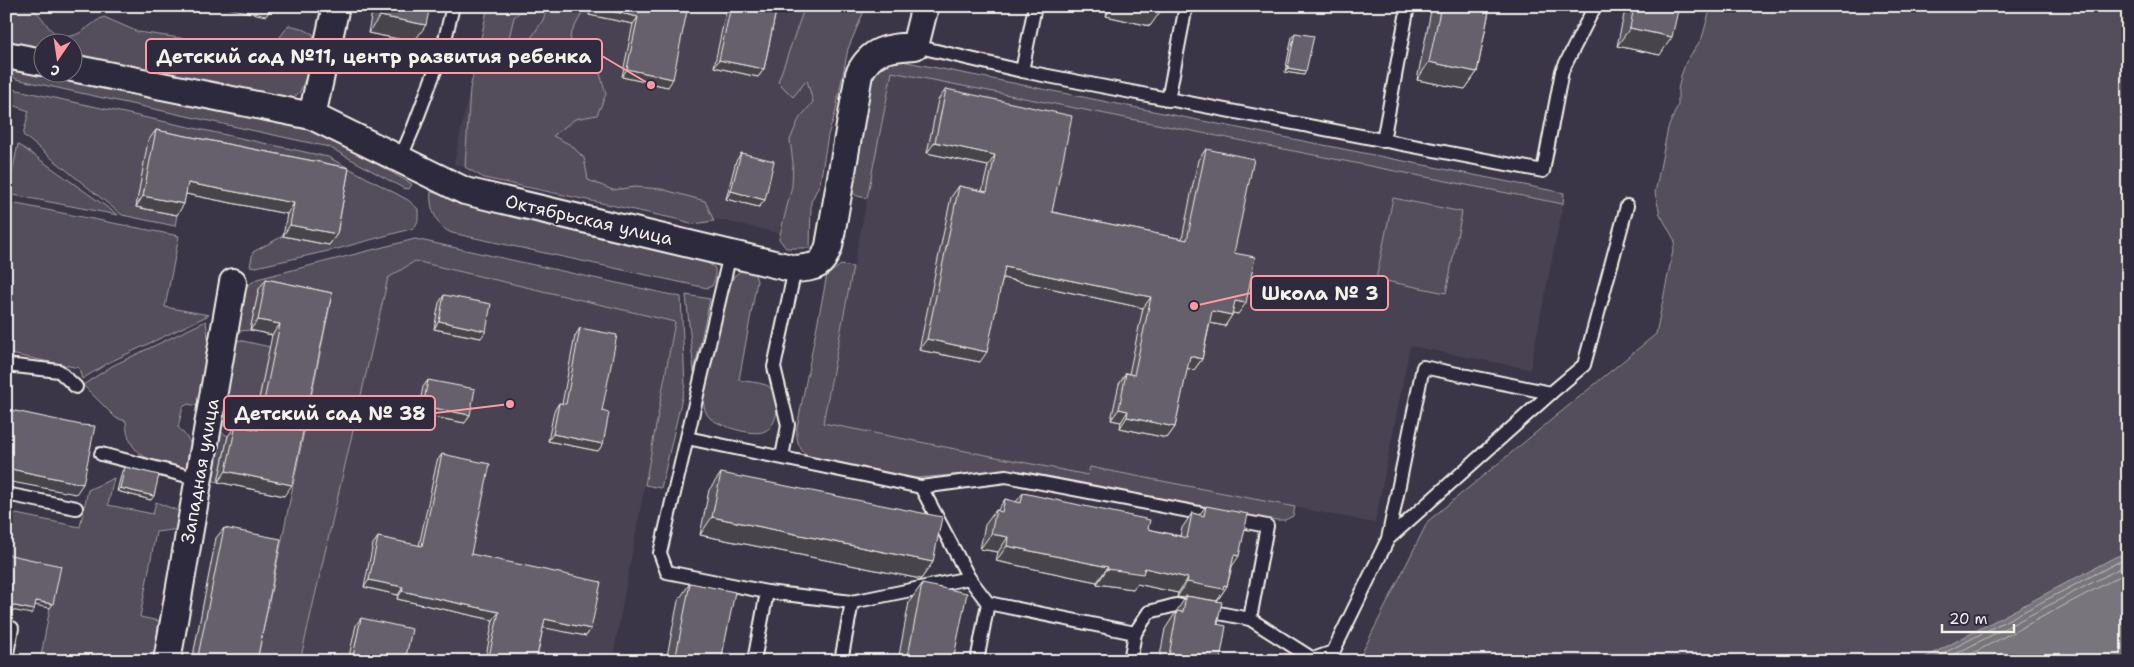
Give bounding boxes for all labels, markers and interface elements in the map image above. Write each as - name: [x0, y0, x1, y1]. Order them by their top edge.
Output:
- north arrow: [32, 32, 82, 82]
- callout: Детский сад №11, центр развития ребенка: [146, 39, 602, 73]
- text: Детский сад №11, центр развития ребенка: [157, 44, 591, 69]
- text: С: [49, 61, 61, 80]
- street label: Октябрьская улица: [503, 189, 675, 251]
- callout: Школа № 3: [1251, 276, 1388, 310]
- text: Школа № 3: [1261, 281, 1379, 306]
- callout: Детский сад № 38: [224, 396, 435, 430]
- street label: Западная улица: [175, 397, 225, 545]
- text: Детский сад № 38: [234, 401, 426, 426]
- scale bar: [1942, 602, 2014, 634]
- text: 20 m: [1949, 609, 1988, 629]

